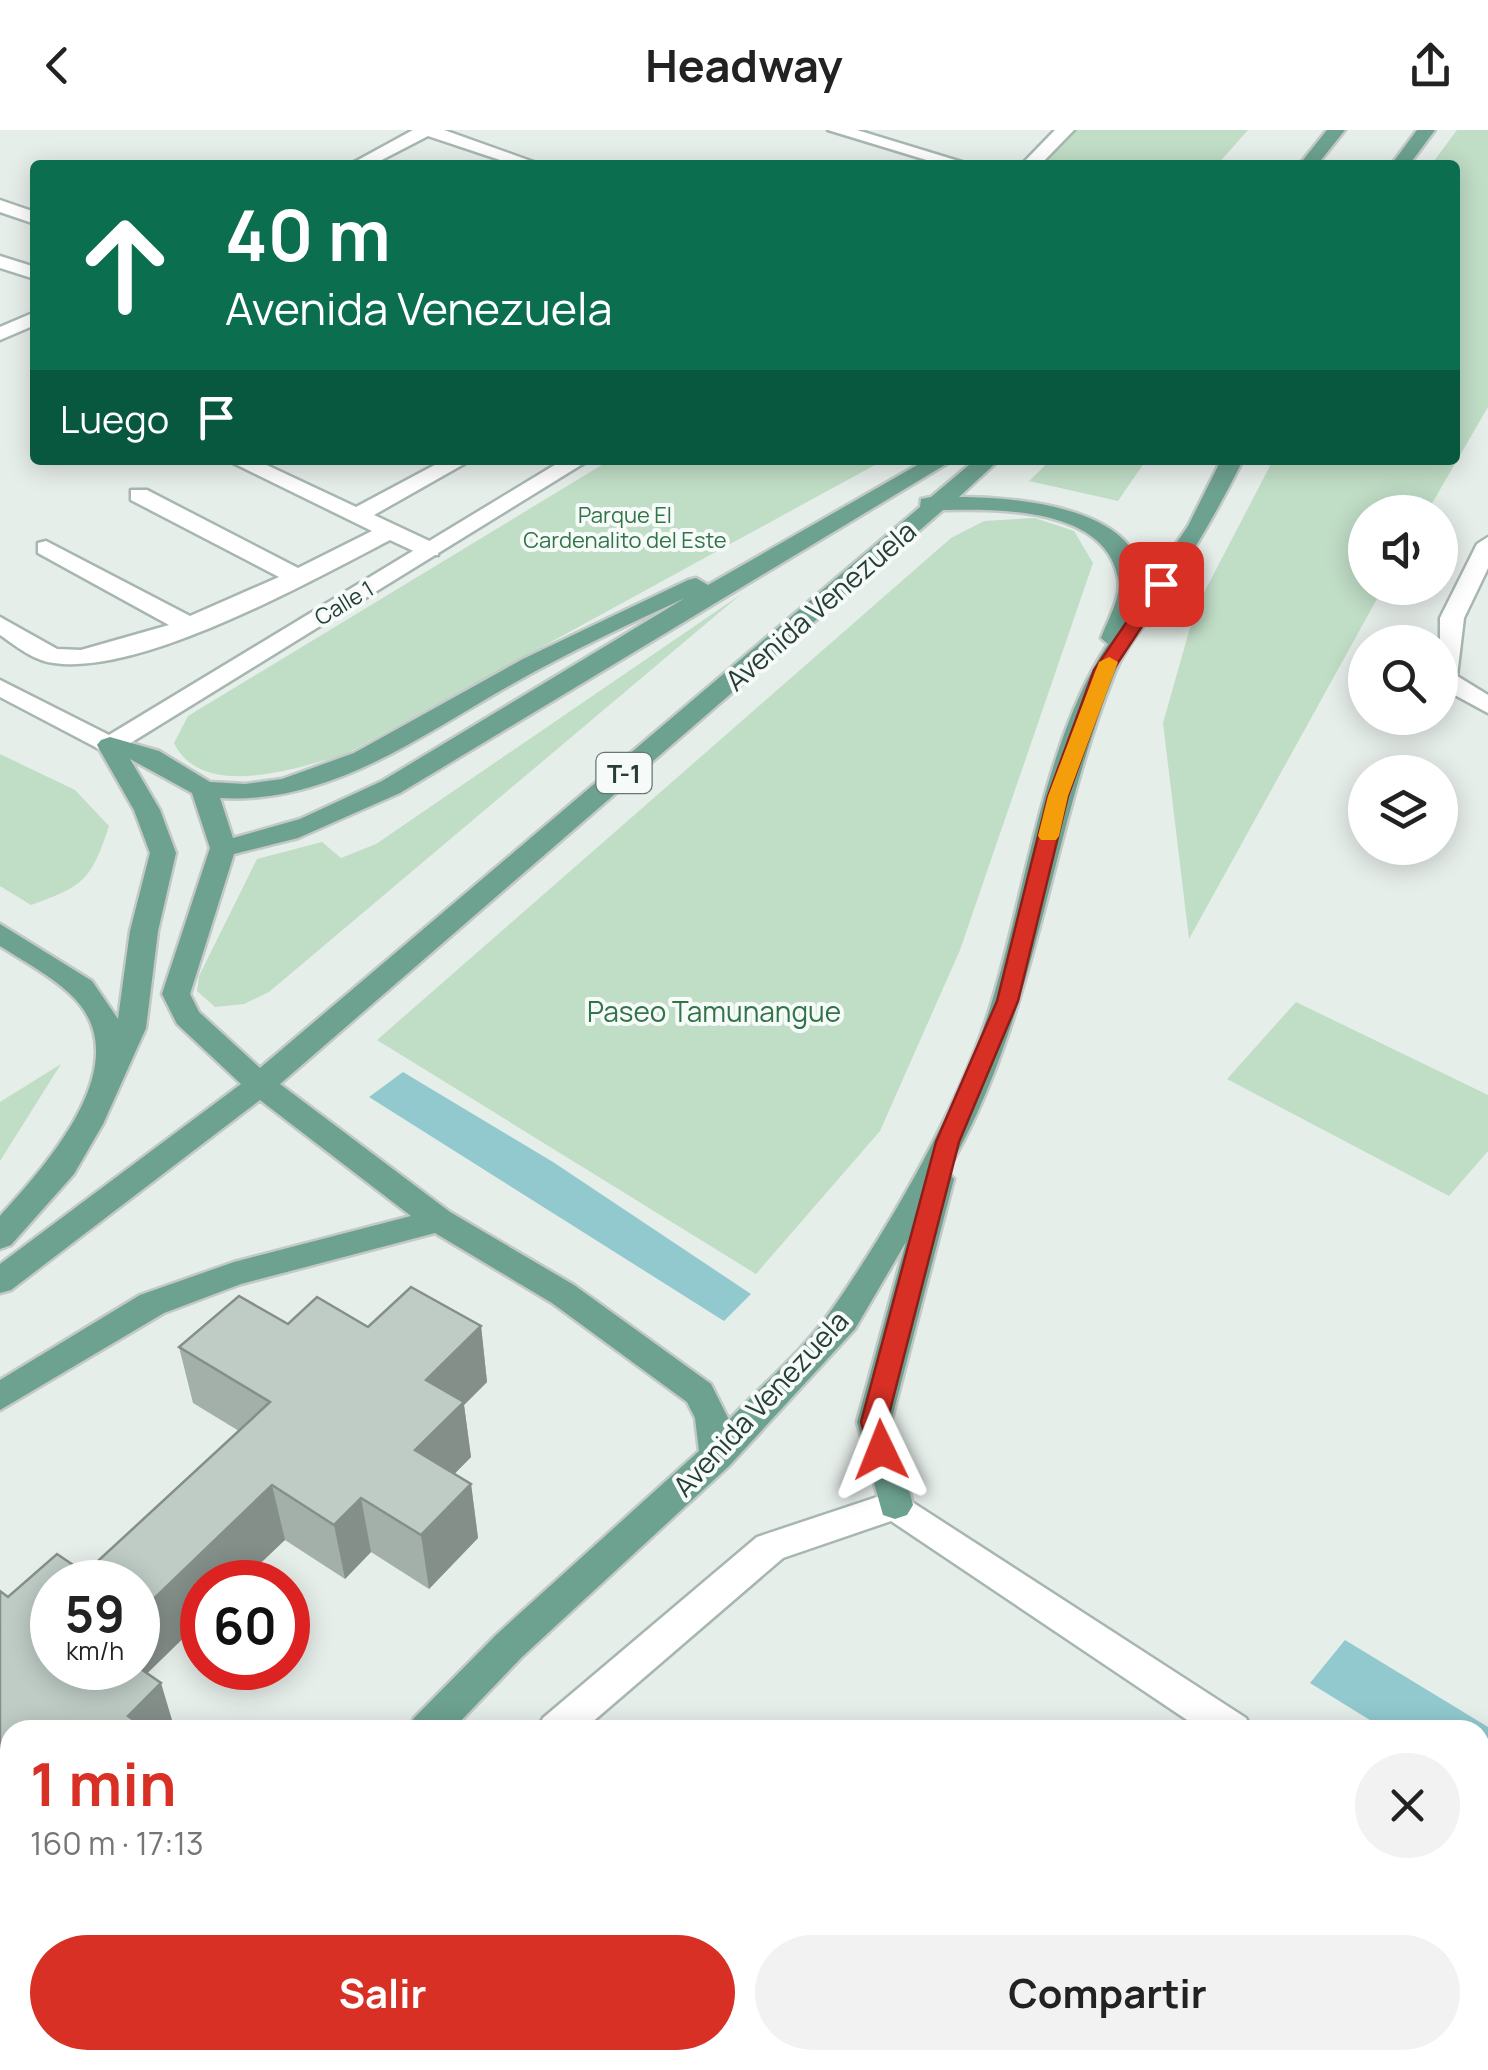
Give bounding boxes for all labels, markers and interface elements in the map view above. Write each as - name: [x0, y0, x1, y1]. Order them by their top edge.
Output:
- text: Headway: [645, 34, 843, 96]
- icon: back: [30, 38, 85, 93]
- icon: share: [1403, 38, 1458, 93]
- text: 40 m: [225, 186, 391, 282]
- icon: ahead: [60, 200, 190, 330]
- text: Avenida Venezuela: [225, 277, 613, 339]
- icon: arrive: [189, 390, 244, 445]
- text: Luego: [60, 392, 169, 444]
- map controls: [1348, 495, 1458, 865]
- button: sound: [1348, 495, 1458, 605]
- park label: Parque El Cardenalito del Este: [523, 500, 727, 555]
- street label: Avenida Venezuela: [717, 512, 923, 698]
- pin: [1119, 542, 1204, 627]
- icon: arrive: [1134, 557, 1189, 612]
- street label: Calle 1: [309, 574, 379, 632]
- button: search: [1348, 625, 1458, 735]
- road number: T-1: [596, 753, 652, 793]
- button: layers: [1348, 755, 1458, 865]
- park label: Paseo Tamunangue: [587, 992, 841, 1030]
- street label: Avenida Venezuela: [664, 1302, 856, 1504]
- position arrow: [829, 1398, 933, 1502]
- speed limit sign: 60: [180, 1560, 310, 1690]
- text: 59: [65, 1579, 125, 1647]
- text: km/h: [66, 1633, 124, 1668]
- text: 1 min: [30, 1742, 177, 1824]
- button: close: [1355, 1753, 1460, 1858]
- text: 160 m · 17:13: [30, 1821, 204, 1865]
- button: Salir: [30, 1935, 735, 2050]
- button: Compartir: [755, 1935, 1460, 2050]

